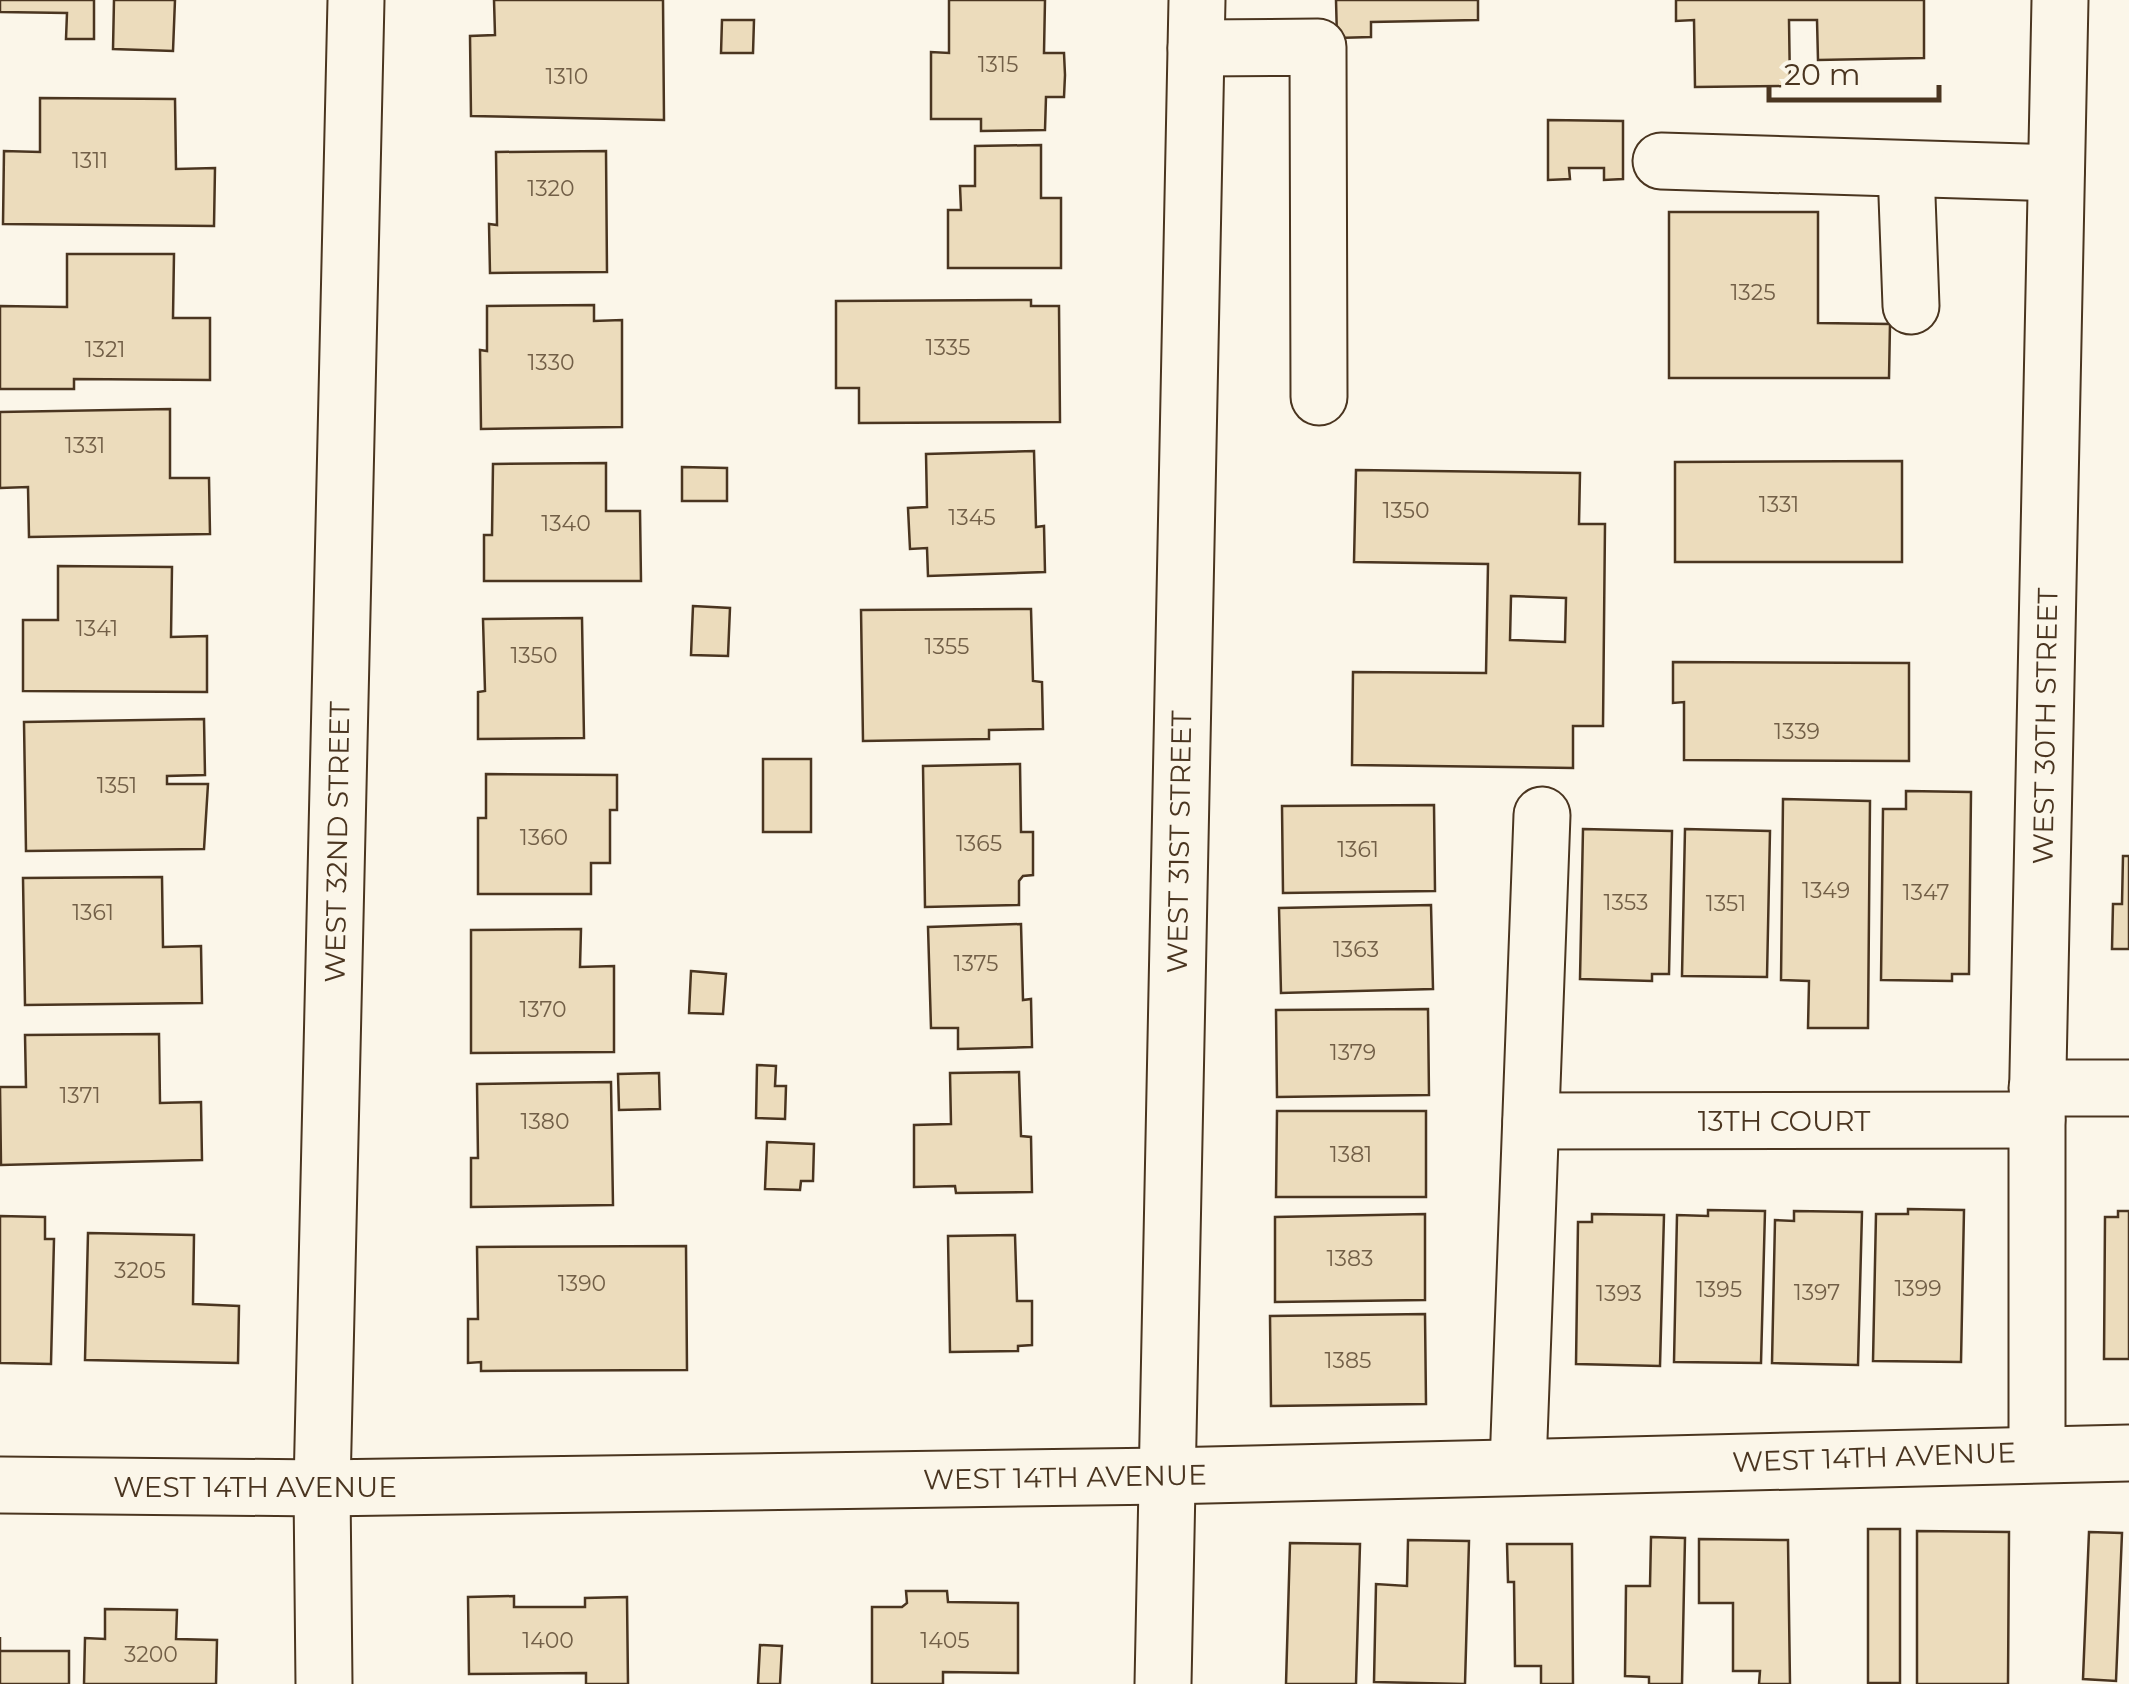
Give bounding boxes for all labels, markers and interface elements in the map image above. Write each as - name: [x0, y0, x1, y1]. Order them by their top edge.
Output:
- scale bar: [1769, 40, 1939, 102]
- house number: 1315: [978, 51, 1018, 78]
- text: 20 m: [1784, 56, 1861, 93]
- house number: 1310: [546, 63, 588, 90]
- house number: 1311: [72, 147, 108, 174]
- house number: 1320: [527, 175, 575, 202]
- house number: 1325: [1730, 279, 1776, 306]
- house number: 1335: [926, 334, 970, 361]
- house number: 1321: [85, 336, 125, 363]
- house number: 1330: [527, 349, 575, 376]
- house number: 1331: [65, 432, 105, 459]
- house number: 1331: [1759, 491, 1799, 518]
- house number: 1350: [1382, 497, 1430, 524]
- house number: 1345: [948, 504, 996, 531]
- house number: 1340: [541, 510, 591, 537]
- street label: WEST 30TH STREET: [2026, 587, 2064, 865]
- house number: 1341: [76, 615, 118, 642]
- house number: 1355: [925, 633, 969, 660]
- house number: 1350: [510, 642, 558, 669]
- street label: WEST 32ND STREET: [318, 701, 356, 983]
- street label: WEST 31ST STREET: [1160, 710, 1198, 974]
- house number: 1339: [1774, 718, 1820, 745]
- house number: 1351: [97, 772, 137, 799]
- house number: 1360: [520, 824, 568, 851]
- house number: 1365: [956, 830, 1002, 857]
- house number: 1361: [1337, 836, 1379, 863]
- house number: 1349: [1802, 877, 1850, 904]
- house number: 1347: [1903, 879, 1949, 906]
- house number: 1353: [1604, 889, 1648, 916]
- house number: 1351: [1706, 890, 1746, 917]
- house number: 1361: [72, 899, 114, 926]
- house number: 1363: [1333, 936, 1379, 963]
- house number: 1375: [953, 950, 999, 977]
- house number: 1370: [519, 996, 567, 1023]
- house number: 1379: [1330, 1039, 1376, 1066]
- house number: 1371: [59, 1082, 101, 1109]
- street label: 13TH COURT: [1698, 1104, 1870, 1138]
- house number: 1380: [521, 1108, 569, 1135]
- house number: 1381: [1330, 1141, 1372, 1168]
- house number: 1383: [1327, 1245, 1373, 1272]
- house number: 3205: [114, 1257, 166, 1284]
- house number: 1390: [558, 1270, 606, 1297]
- house number: 1399: [1894, 1275, 1942, 1302]
- house number: 1395: [1696, 1276, 1742, 1303]
- house number: 1397: [1794, 1279, 1840, 1306]
- house number: 1393: [1596, 1280, 1642, 1307]
- house number: 1385: [1325, 1347, 1371, 1374]
- street label: WEST 14TH AVENUE: [1732, 1435, 2016, 1479]
- street label: WEST 14TH AVENUE: [923, 1458, 1207, 1496]
- street label: WEST 14TH AVENUE: [113, 1470, 397, 1504]
- house number: 1400: [522, 1627, 574, 1654]
- house number: 1405: [920, 1627, 970, 1654]
- house number: 3200: [124, 1641, 178, 1668]

